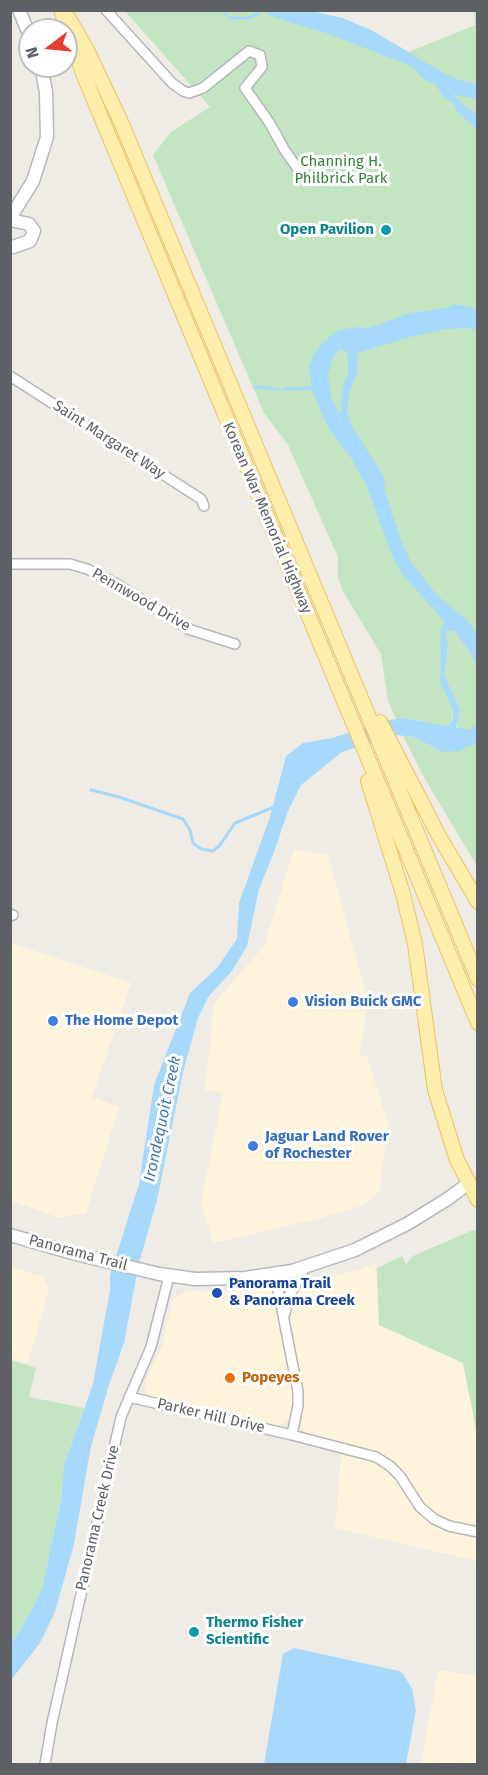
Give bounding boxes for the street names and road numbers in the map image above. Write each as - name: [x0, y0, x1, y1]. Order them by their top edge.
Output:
- street label: Saint Margaret Way: [50, 397, 168, 483]
- street label: Korean War Memorial Highway: [218, 420, 316, 616]
- street label: Pennwood Drive: [89, 565, 193, 635]
- street label: Panorama Trail: [27, 1231, 129, 1275]
- street label: Parker Hill Drive: [156, 1395, 266, 1437]
- street label: Panorama Creek Drive: [73, 1444, 123, 1592]

